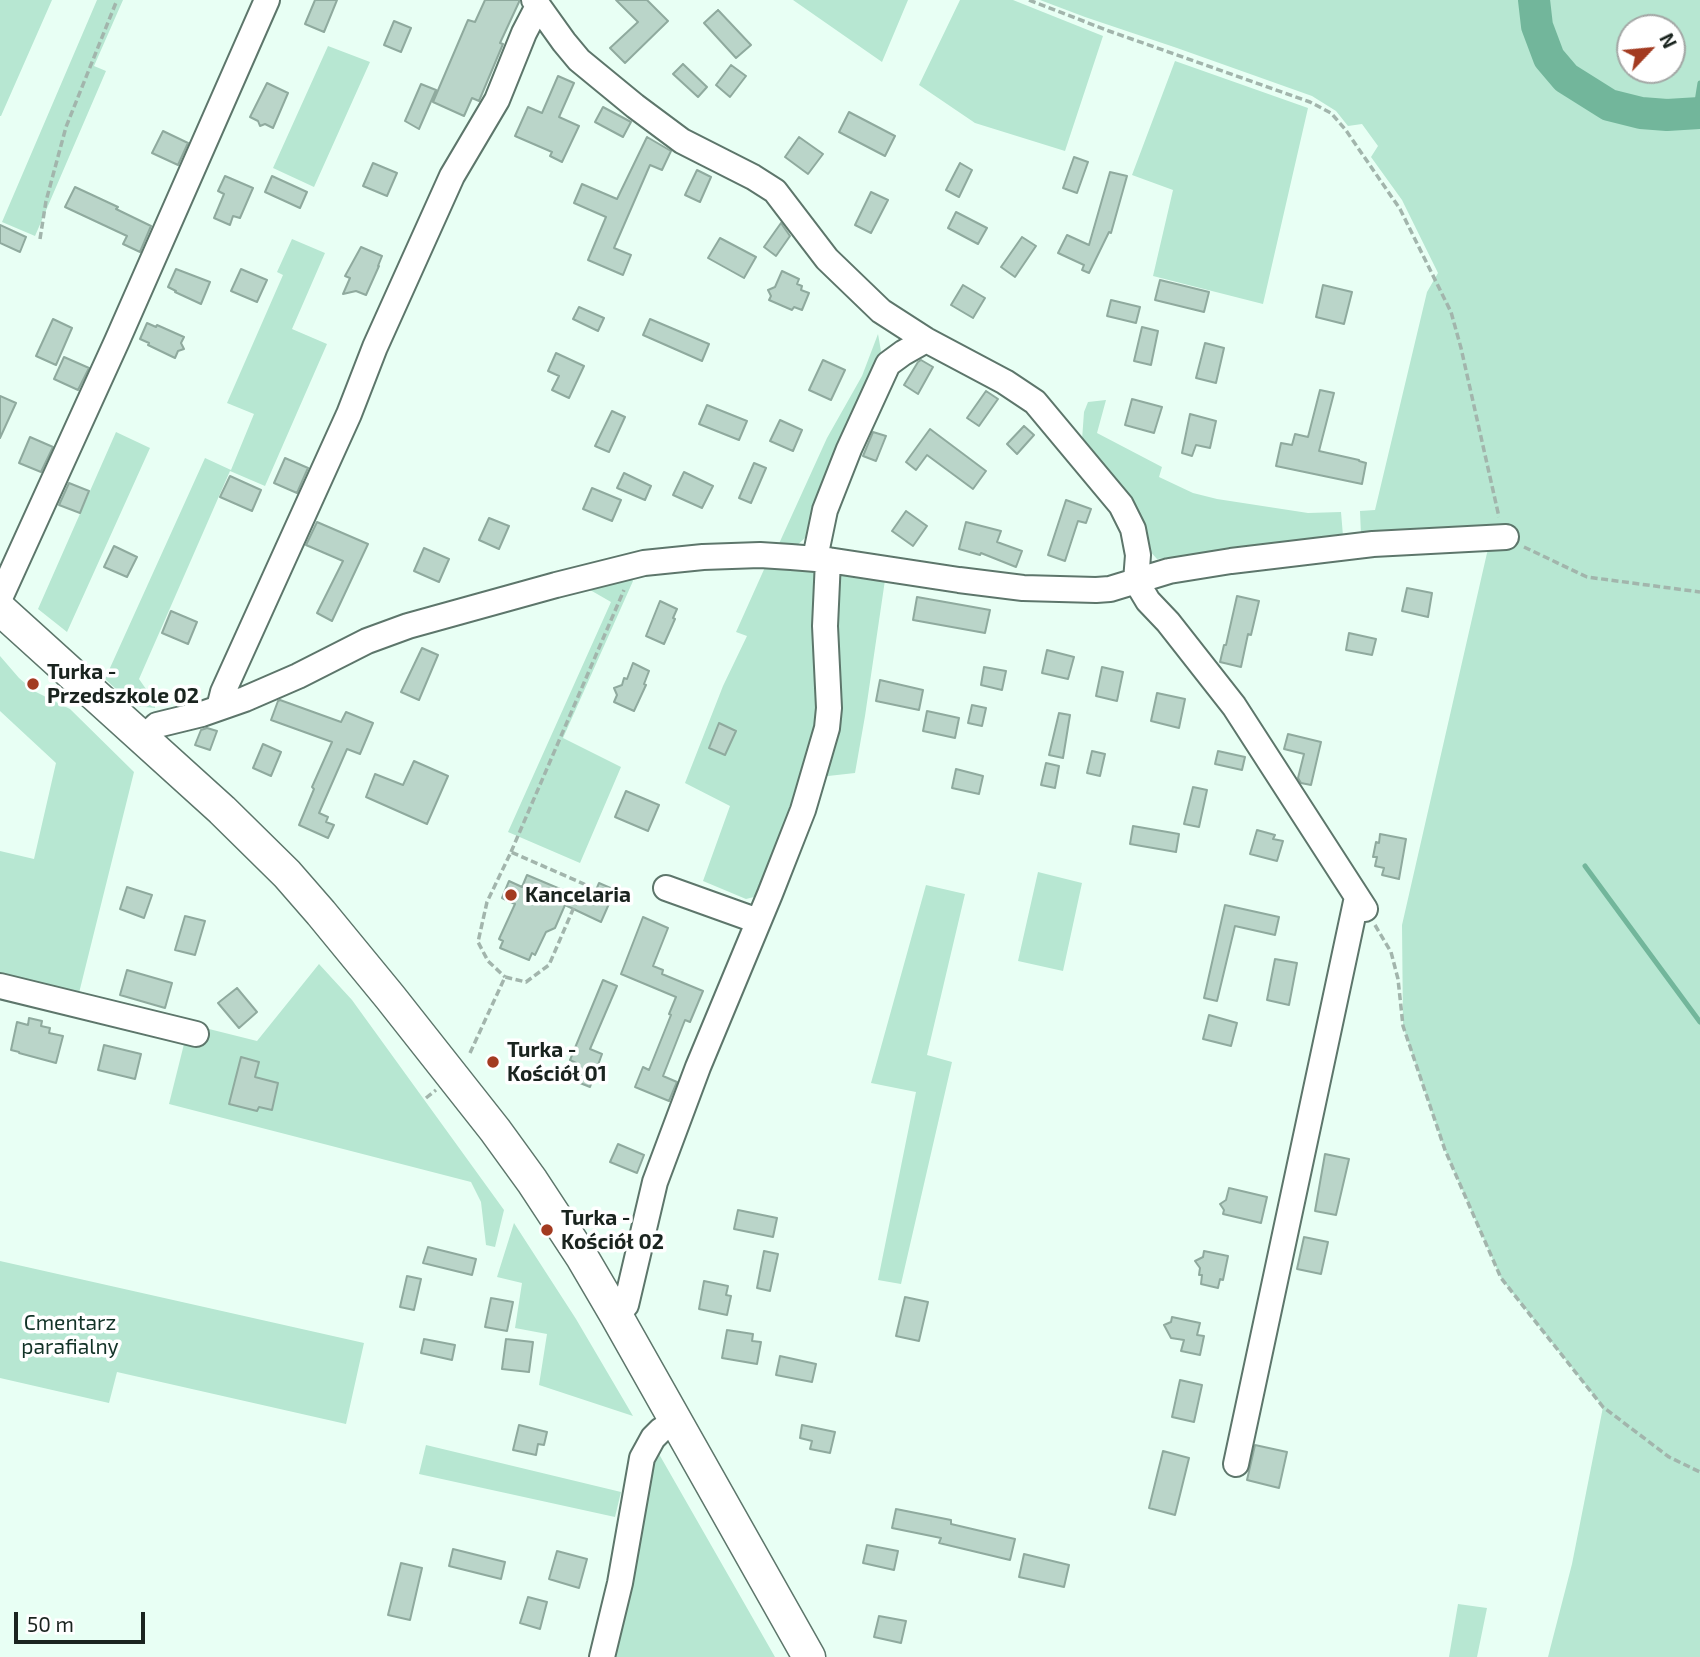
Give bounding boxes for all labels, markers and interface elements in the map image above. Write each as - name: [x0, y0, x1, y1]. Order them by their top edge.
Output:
- north arrow: [1616, 14, 1686, 84]
- text: N: [1655, 29, 1682, 52]
- place label: Turka - Przedszkole 02: [47, 659, 199, 709]
- marker: Turka - Przedszkole 02: [25, 676, 41, 692]
- place label: Kancelaria: [525, 882, 631, 908]
- marker: Kancelaria: [503, 887, 519, 903]
- place label: Turka - Kościół 01: [507, 1037, 607, 1087]
- marker: Turka - Kościół 01: [485, 1054, 501, 1070]
- place label: Turka - Kościół 02: [561, 1205, 664, 1255]
- marker: Turka - Kościół 02: [539, 1222, 555, 1238]
- park label: Cmentarz parafialny: [21, 1310, 119, 1360]
- scale bar: [18, 1598, 149, 1642]
- text: 50 m: [27, 1611, 74, 1636]

